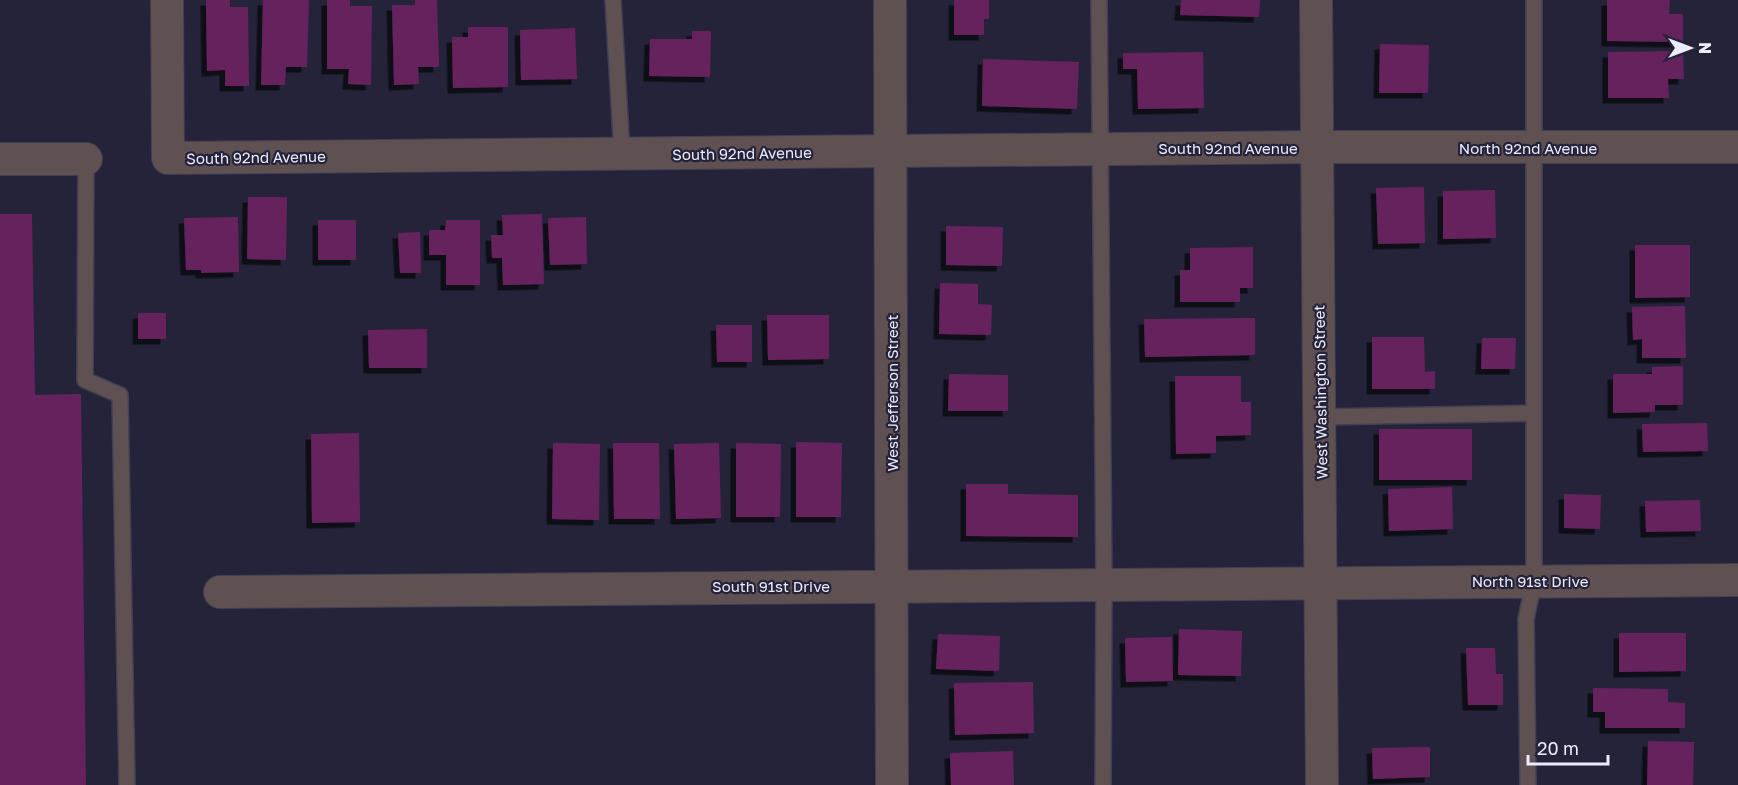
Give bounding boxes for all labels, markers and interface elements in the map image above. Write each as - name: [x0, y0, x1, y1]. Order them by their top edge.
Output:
- north arrow: [1660, 18, 1720, 78]
- text: N: [1695, 42, 1715, 54]
- street label: South 92nd Avenue: [1158, 139, 1298, 157]
- street label: North 92nd Avenue: [1459, 139, 1598, 157]
- street label: South 92nd Avenue: [672, 143, 812, 163]
- street label: South 92nd Avenue: [186, 147, 326, 167]
- street label: West Washington Street: [1309, 305, 1331, 479]
- street label: West Jefferson Street: [883, 315, 901, 471]
- street label: North 91st Drive: [1472, 572, 1589, 590]
- street label: South 91st Drive: [712, 577, 830, 595]
- scale bar: [1528, 728, 1608, 766]
- text: 20 m: [1537, 737, 1579, 759]

